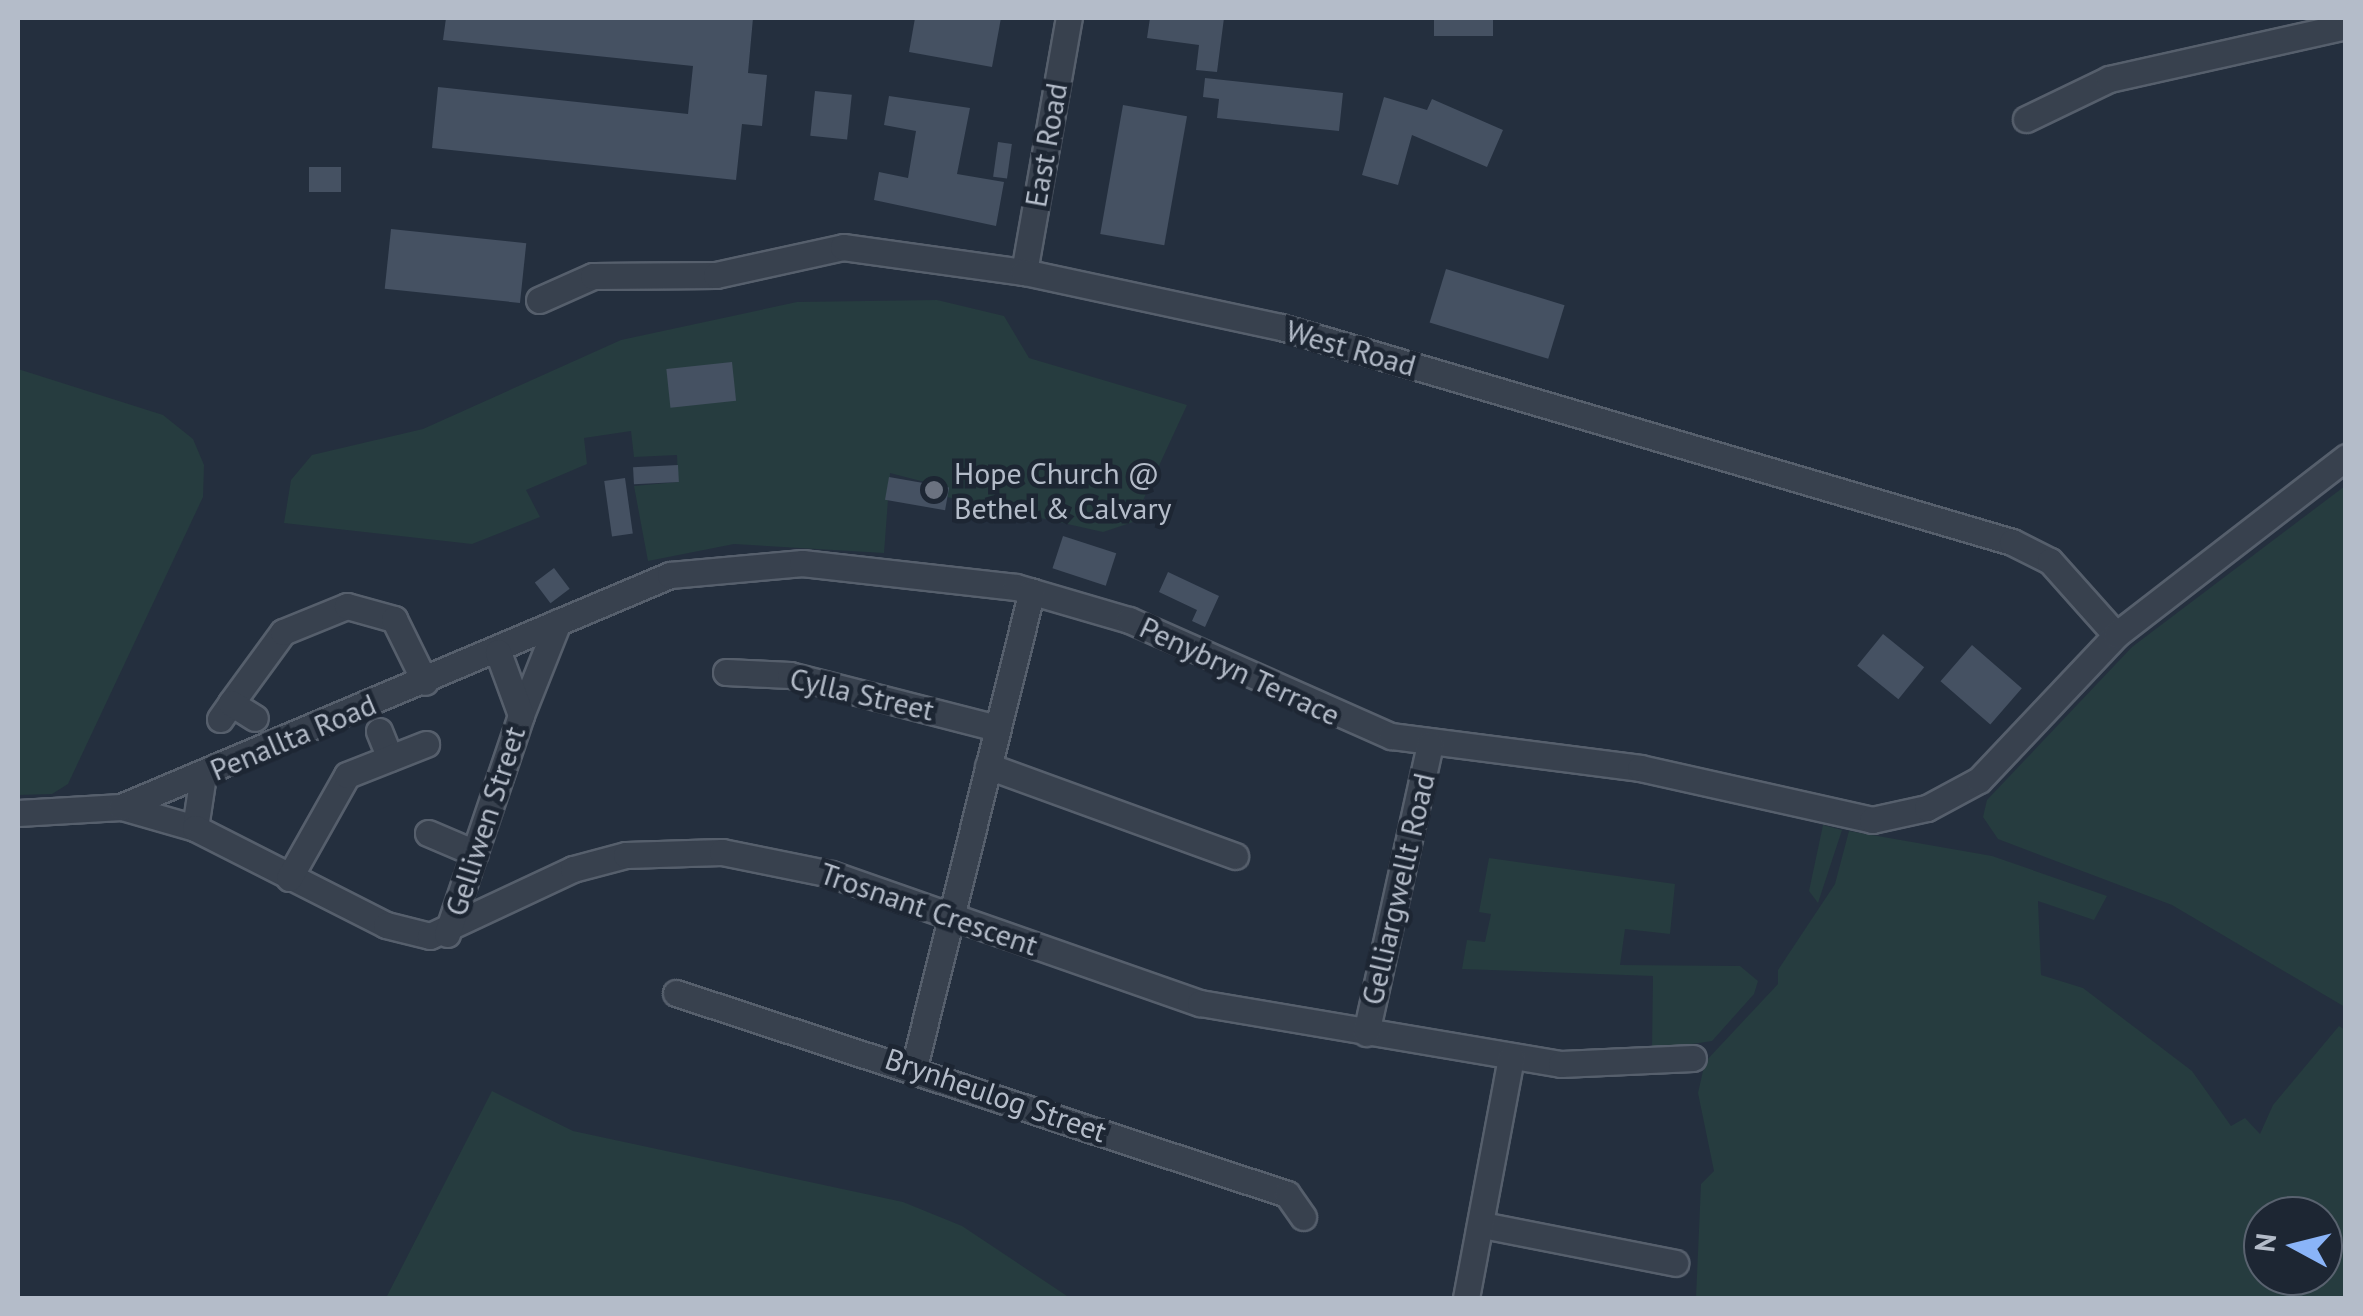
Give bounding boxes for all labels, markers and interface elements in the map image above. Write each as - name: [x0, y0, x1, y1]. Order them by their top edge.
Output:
- street label: East Road: [1017, 80, 1075, 210]
- street label: West Road: [1282, 312, 1420, 384]
- place label: Hope Church @ Bethel & Calvary: [954, 455, 1172, 526]
- marker: Hope Church @ Bethel & Calvary: [923, 479, 945, 501]
- street label: Penybryn Terrace: [1134, 609, 1346, 733]
- street label: Cylla Street: [786, 660, 938, 728]
- street label: Penallta Road: [205, 686, 381, 788]
- street label: Gelliwen Street: [437, 722, 533, 920]
- street label: Gelliargwellt Road: [1354, 770, 1442, 1008]
- street label: Trosnant Crescent: [816, 855, 1042, 963]
- street label: Brynheulog Street: [881, 1040, 1111, 1150]
- north arrow: [2243, 1196, 2343, 1296]
- text: N: [2245, 1231, 2284, 1254]

